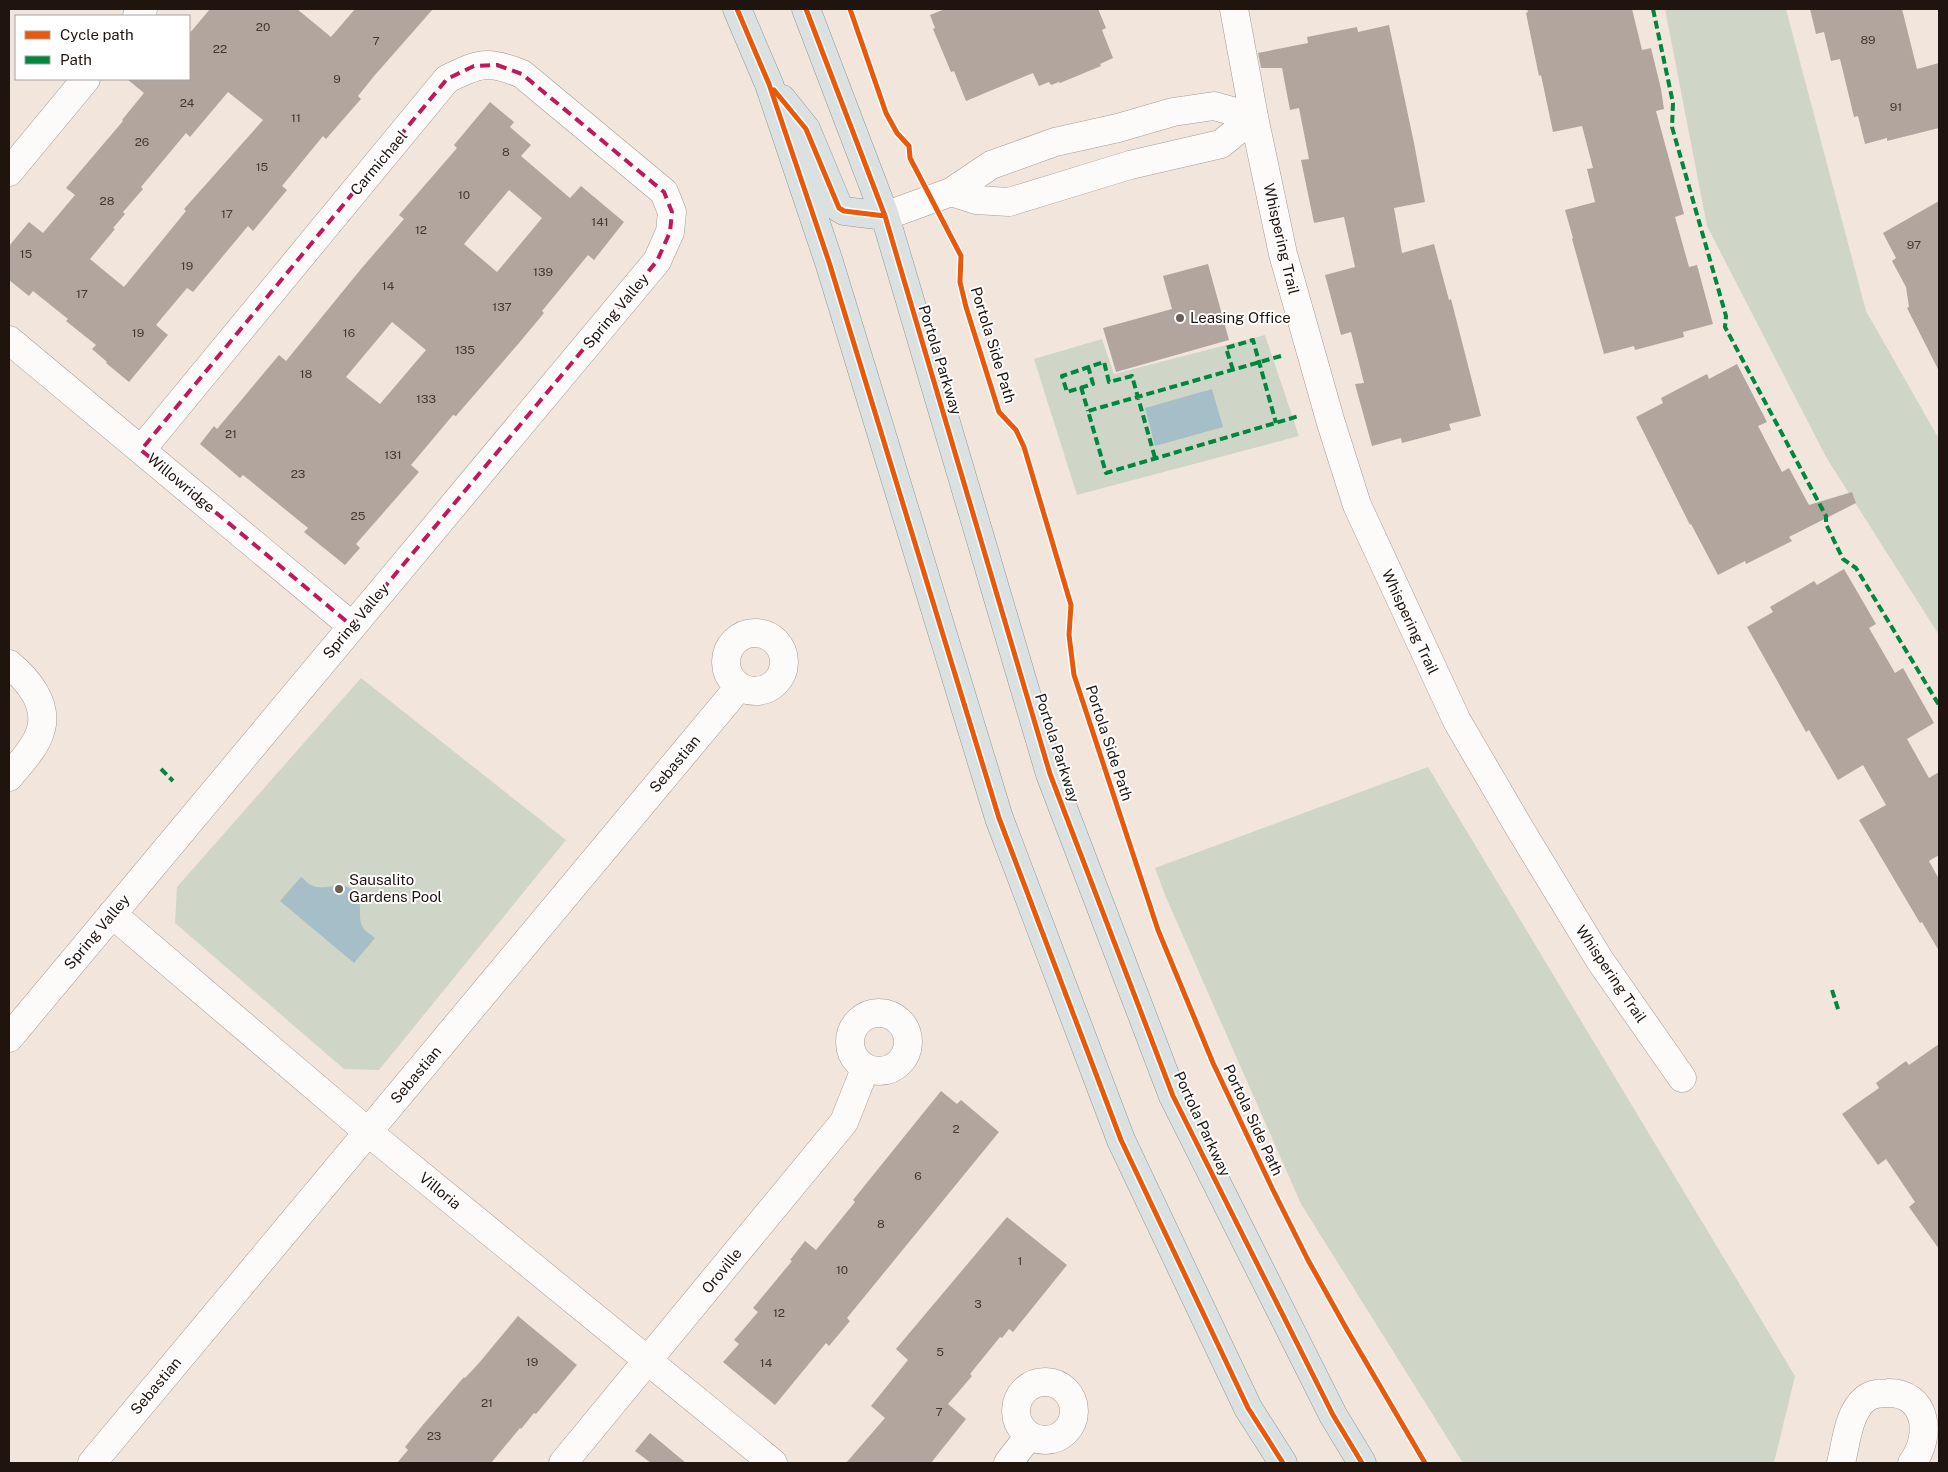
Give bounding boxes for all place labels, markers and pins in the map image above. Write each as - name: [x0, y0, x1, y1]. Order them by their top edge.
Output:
- place label: Leasing Office: [1190, 309, 1291, 326]
- marker: Leasing Office: [1174, 312, 1186, 324]
- place label: Sausalito Gardens Pool: [349, 871, 442, 905]
- marker: Sausalito Gardens Pool: [333, 883, 345, 895]

